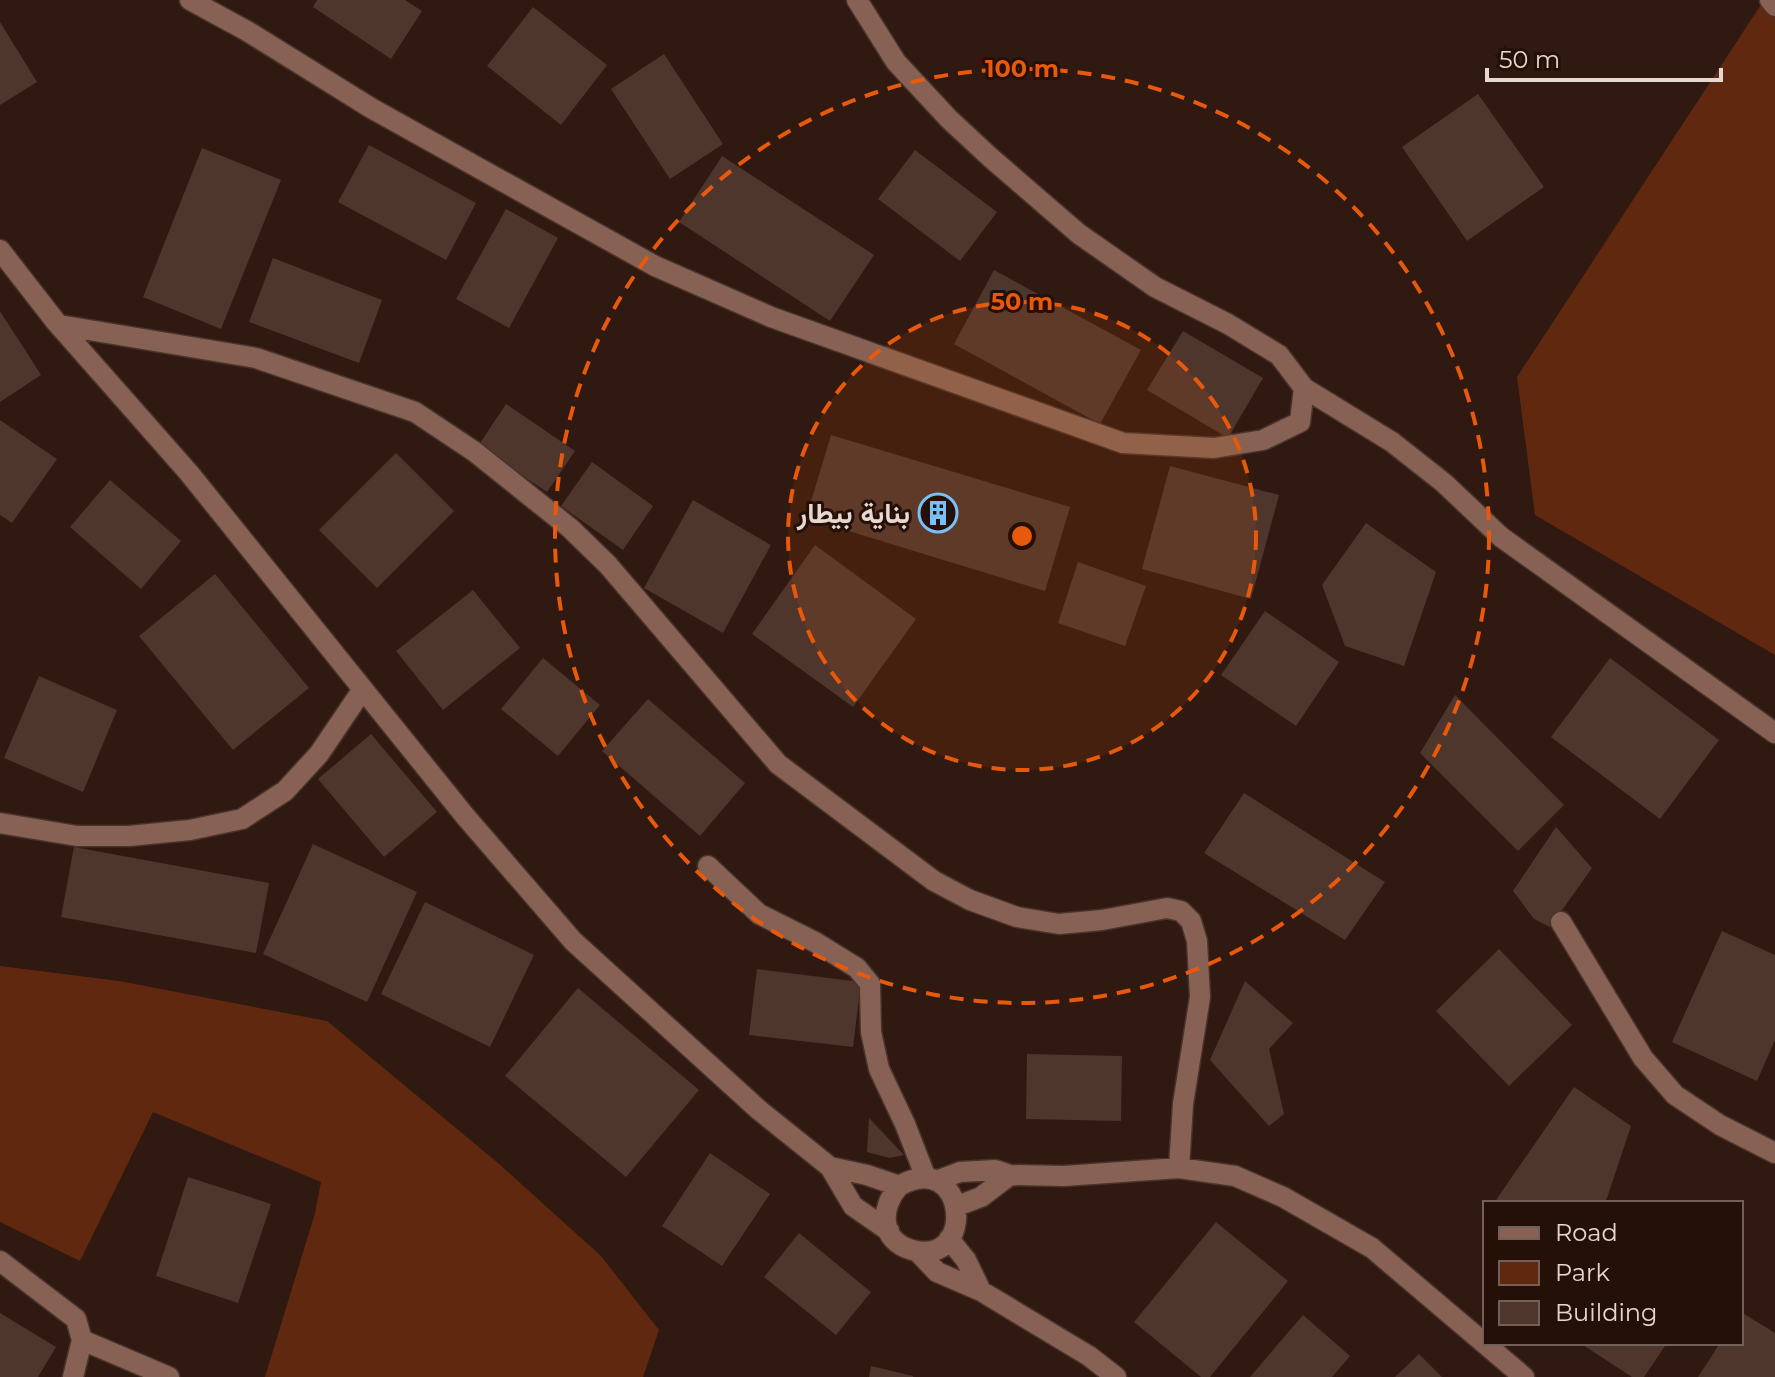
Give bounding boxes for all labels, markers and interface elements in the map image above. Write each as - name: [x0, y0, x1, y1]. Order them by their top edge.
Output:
- scale bar: [1487, 32, 1721, 82]
- text: 50 m: [1499, 45, 1560, 74]
- text: 100 m: [985, 54, 1059, 83]
- text: 50 m: [991, 287, 1053, 316]
- building icon: بناية بيطار: [917, 492, 959, 534]
- place label: بناية بيطار: [796, 496, 910, 531]
- centre of rings: [1008, 522, 1036, 550]
- legend: [1483, 1201, 1743, 1345]
- text: Road: [1555, 1218, 1618, 1247]
- text: Park: [1555, 1258, 1610, 1287]
- text: Building: [1555, 1298, 1658, 1327]

